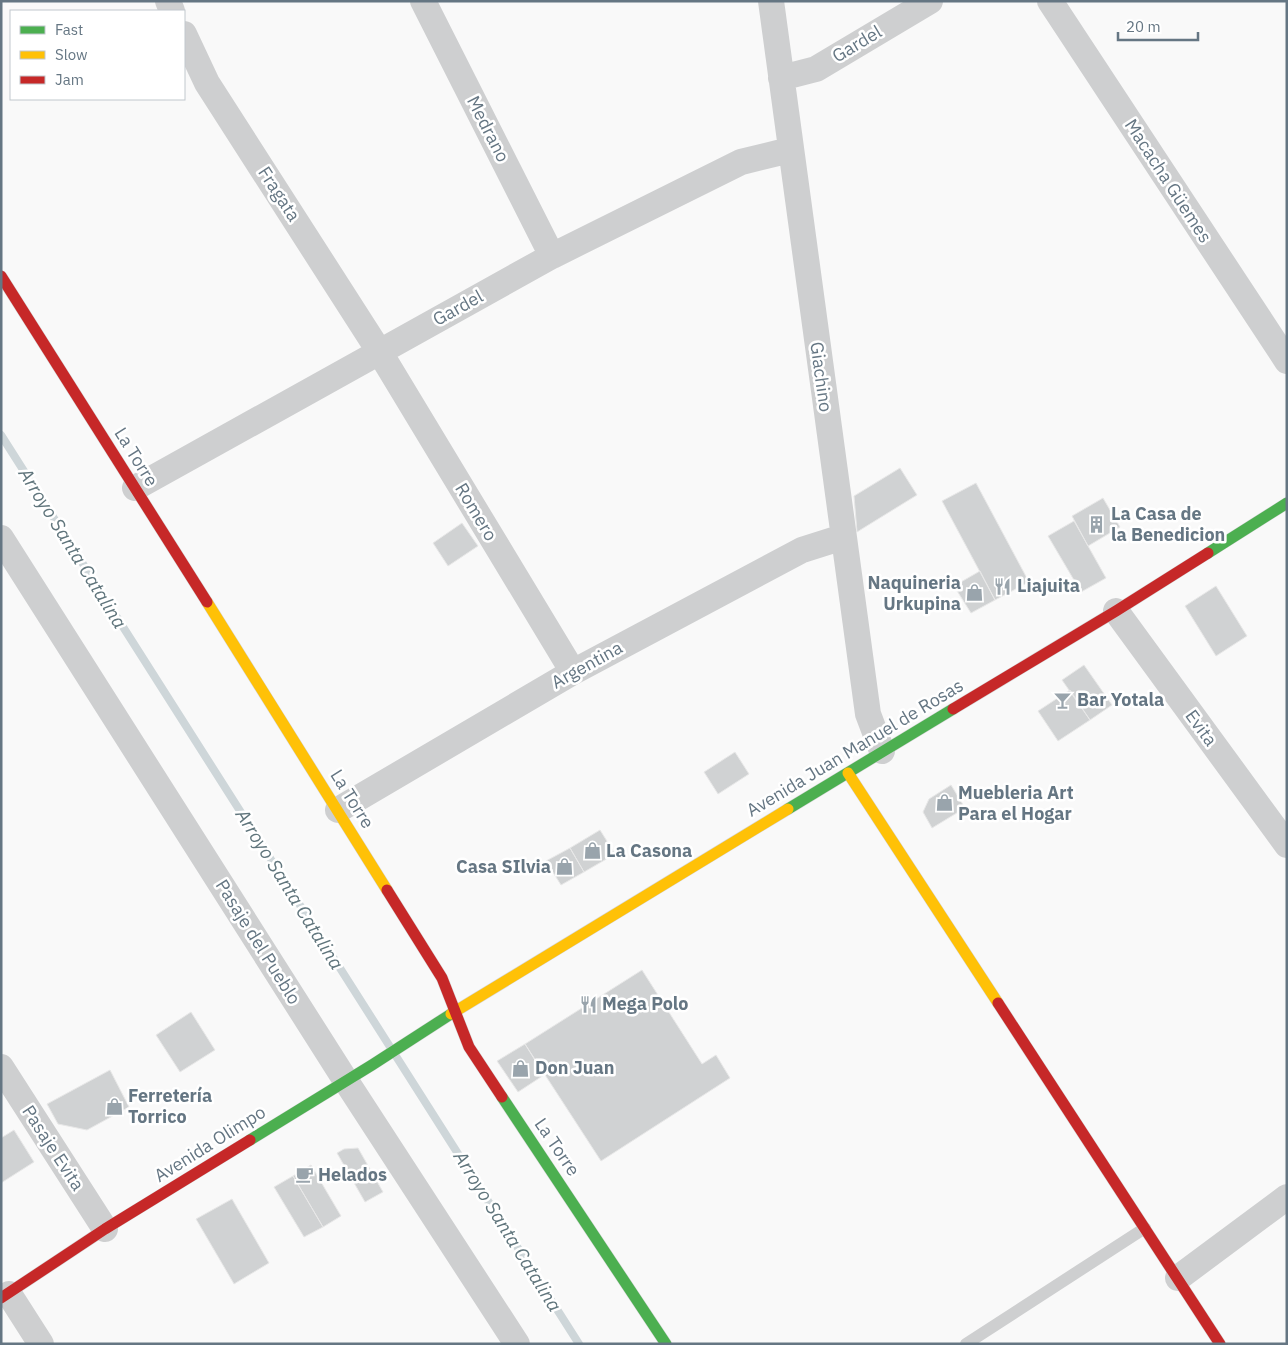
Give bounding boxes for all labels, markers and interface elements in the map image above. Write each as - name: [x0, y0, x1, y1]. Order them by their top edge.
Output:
- legend: [10, 10, 185, 100]
- scale bar: [1118, 10, 1198, 42]
- text: 20 m: [1126, 17, 1161, 36]
- text: Fast: [55, 20, 83, 39]
- street label: Gardel: [828, 20, 886, 67]
- text: Slow: [55, 45, 88, 64]
- text: Jam: [55, 70, 84, 89]
- street label: Medrano: [462, 92, 515, 166]
- street label: Macacha Güemes: [1120, 114, 1217, 247]
- street label: Fragata: [253, 162, 306, 226]
- street label: Gardel: [429, 284, 487, 331]
- street label: Giachino: [805, 340, 838, 414]
- street label: La Torre: [109, 423, 163, 491]
- water label: Arroyo Santa Catalina: [13, 462, 132, 633]
- street label: Romero: [450, 479, 503, 545]
- place label: La Casa de la Benedicion: [1111, 502, 1225, 546]
- building icon: La Casa de la Benedicion: [1087, 514, 1107, 534]
- place label: Naquineria Urkupina: [867, 571, 961, 615]
- place label: Liajuita: [1017, 574, 1080, 597]
- restaurant icon: Liajuita: [993, 576, 1013, 596]
- shop icon: Naquineria Urkupina: [965, 583, 985, 603]
- street label: Argentina: [547, 635, 627, 694]
- street label: Avenida Juan Manuel de Rosas: [742, 674, 967, 822]
- place label: Bar Yotala: [1077, 688, 1164, 711]
- bar icon: Bar Yotala: [1053, 690, 1073, 710]
- street label: Evita: [1180, 705, 1223, 751]
- street label: La Torre: [325, 765, 379, 833]
- place label: Muebleria Art Para el Hogar: [958, 781, 1074, 825]
- shop icon: Muebleria Art Para el Hogar: [934, 793, 954, 813]
- water label: Arroyo Santa Catalina: [230, 803, 349, 974]
- place label: La Casona: [606, 839, 692, 862]
- shop icon: La Casona: [582, 841, 602, 861]
- place label: Casa SIlvia: [456, 855, 551, 878]
- shop icon: Casa SIlvia: [555, 857, 575, 877]
- street label: Pasaje del Pueblo: [211, 875, 306, 1009]
- place label: Mega Polo: [602, 992, 688, 1015]
- restaurant icon: Mega Polo: [578, 994, 598, 1014]
- place label: Don Juan: [535, 1056, 614, 1079]
- shop icon: Don Juan: [511, 1058, 531, 1078]
- place label: Ferretería Torrico: [128, 1084, 212, 1128]
- shop icon: Ferretería Torrico: [104, 1096, 124, 1116]
- street label: Avenida Olimpo: [150, 1100, 270, 1187]
- street label: Pasaje Evita: [17, 1101, 90, 1195]
- street label: La Torre: [530, 1113, 585, 1180]
- water label: Arroyo Santa Catalina: [448, 1145, 567, 1316]
- place label: Helados: [318, 1163, 387, 1186]
- cafe icon: Helados: [294, 1165, 314, 1185]

